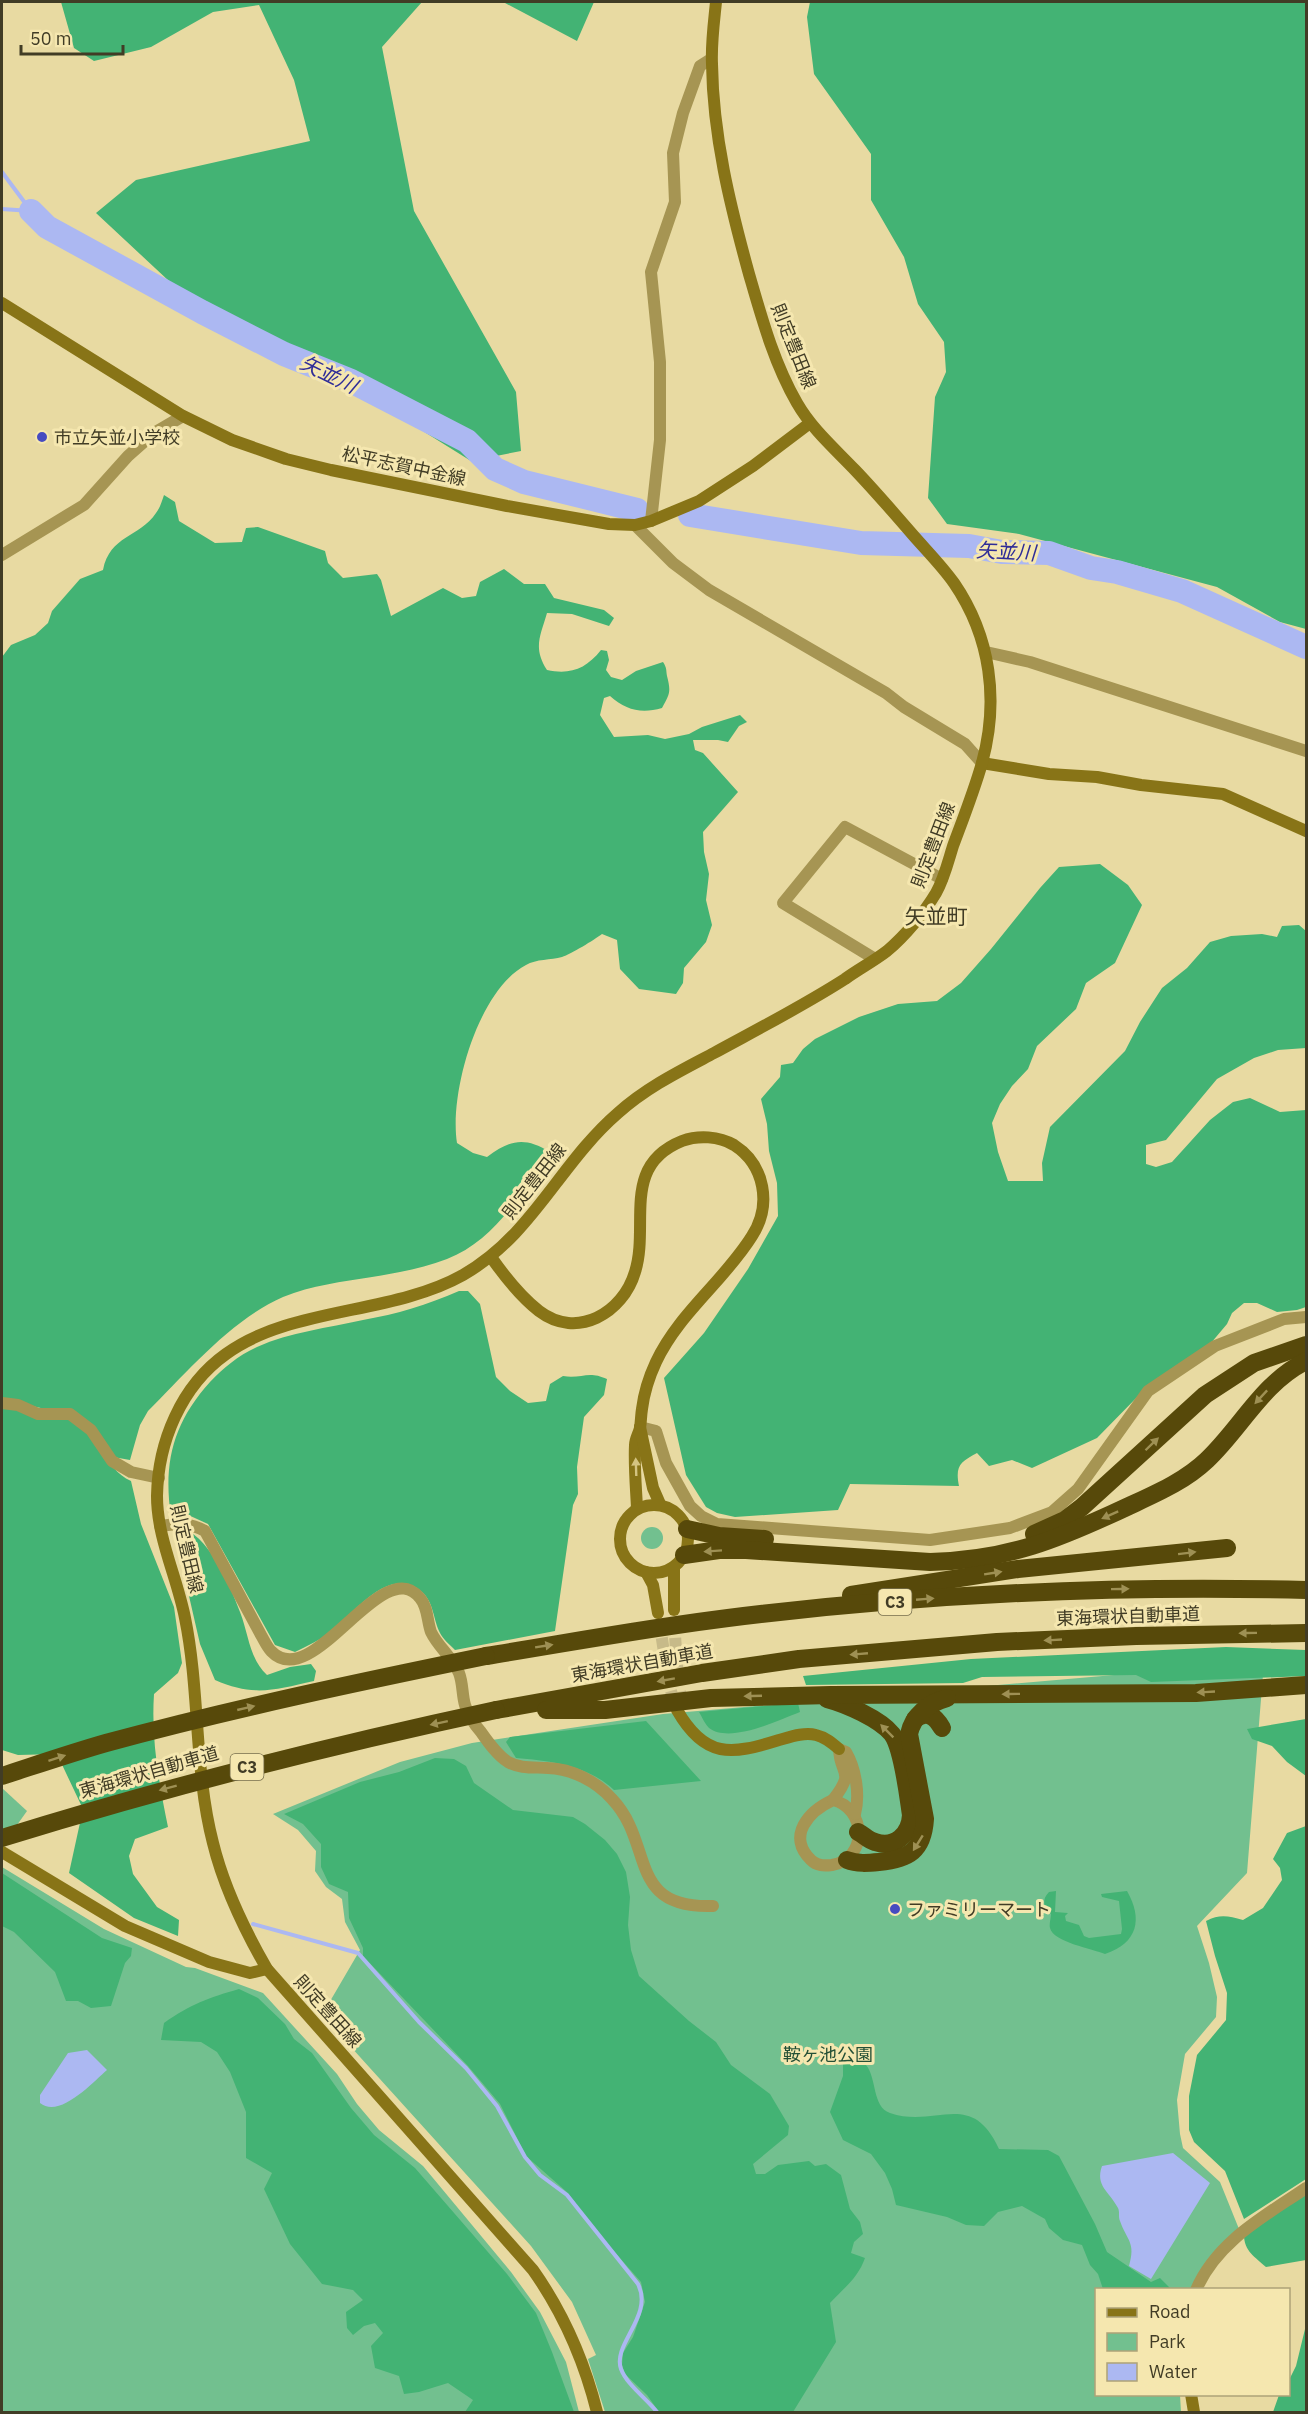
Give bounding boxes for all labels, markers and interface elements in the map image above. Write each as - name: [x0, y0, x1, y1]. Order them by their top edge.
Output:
- scale bar: [21, 18, 123, 56]
- text: 50 m: [30, 27, 72, 50]
- street label: 則定豊田線: [766, 300, 822, 392]
- water label: 矢並川: [296, 349, 364, 400]
- place label: 市立矢並小学校: [54, 426, 180, 449]
- marker: 市立矢並小学校: [35, 430, 49, 444]
- street label: 松平志賀中金線: [340, 442, 468, 490]
- water label: 矢並川: [975, 536, 1039, 566]
- street label: 則定豊田線: [906, 799, 960, 891]
- district label: 矢並町: [905, 902, 968, 930]
- street label: 則定豊田線: [497, 1138, 571, 1224]
- one-way arrow: [1254, 1390, 1268, 1405]
- one-way arrow: [1144, 1437, 1159, 1451]
- one-way arrow: [631, 1458, 640, 1477]
- street label: 則定豊田線: [166, 1503, 208, 1595]
- one-way arrow: [1100, 1510, 1118, 1520]
- one-way arrow: [704, 1546, 723, 1556]
- one-way arrow: [1177, 1548, 1196, 1557]
- one-way arrow: [983, 1568, 1002, 1577]
- one-way arrow: [1110, 1584, 1129, 1594]
- road number: C3: [878, 1589, 912, 1615]
- one-way arrow: [915, 1594, 934, 1604]
- street label: 東海環状自動車道: [1056, 1602, 1200, 1630]
- one-way arrow: [1239, 1628, 1258, 1638]
- one-way arrow: [1044, 1635, 1063, 1644]
- street label: 東海環状自動車道: [569, 1639, 715, 1687]
- one-way arrow: [535, 1642, 554, 1651]
- one-way arrow: [849, 1649, 868, 1659]
- one-way arrow: [656, 1676, 675, 1685]
- one-way arrow: [1197, 1688, 1216, 1697]
- one-way arrow: [1002, 1689, 1021, 1699]
- one-way arrow: [744, 1692, 763, 1701]
- one-way arrow: [236, 1702, 255, 1712]
- one-way arrow: [430, 1718, 448, 1728]
- one-way arrow: [880, 1724, 894, 1739]
- street label: 東海環状自動車道: [77, 1741, 221, 1803]
- one-way arrow: [48, 1753, 66, 1762]
- road number: C3: [230, 1754, 264, 1780]
- one-way arrow: [159, 1784, 177, 1793]
- one-way arrow: [912, 1835, 923, 1851]
- place label: ファミリーマート: [907, 1898, 1051, 1921]
- marker: ファミリーマート: [888, 1902, 902, 1916]
- street label: 則定豊田線: [289, 1970, 367, 2052]
- park label: 鞍ヶ池公園: [783, 2043, 873, 2066]
- legend: [1095, 2288, 1290, 2396]
- text: Road: [1149, 2300, 1190, 2323]
- text: Park: [1149, 2330, 1186, 2353]
- text: Water: [1149, 2360, 1198, 2383]

